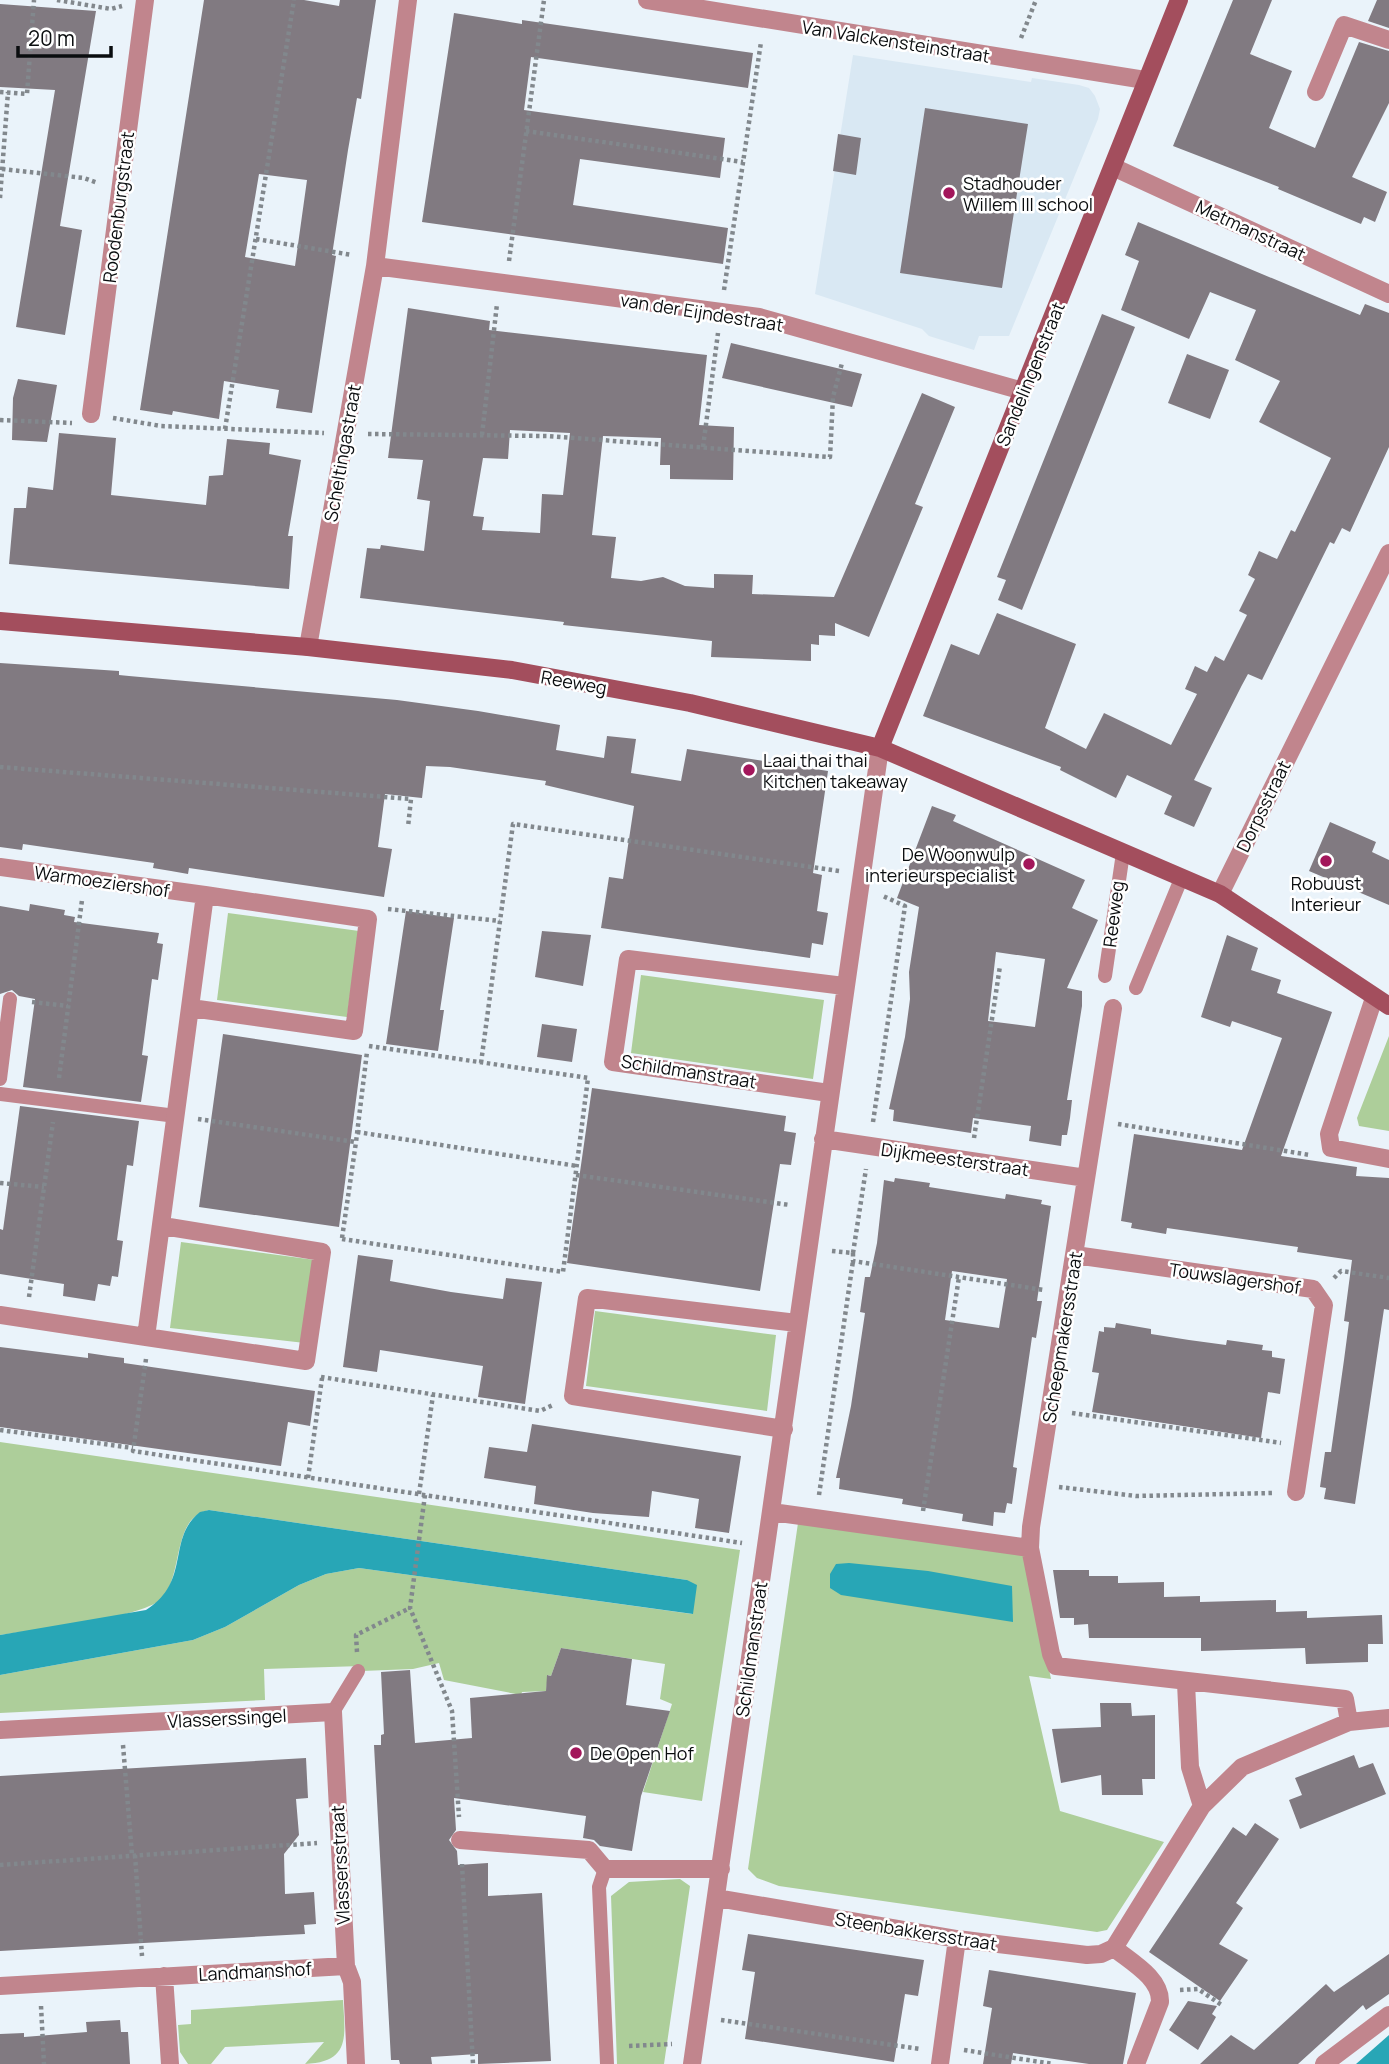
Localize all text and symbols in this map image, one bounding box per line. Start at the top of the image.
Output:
scale bar [18,14,110,58]
street label: Van Valckensteinstraat [800,14,992,68]
text: 20 m [28,24,75,52]
street label: Roodenburgstraat [97,130,139,284]
place label: Stadhouder Willem III school [963,171,1093,216]
marker: Stadhouder Willem III school [941,185,957,201]
street label: Metmanstraat [1192,194,1310,266]
street label: van der Eijndestraat [619,287,785,337]
street label: Sandelingenstraat [990,298,1070,450]
street label: Scheltingastraat [318,382,366,524]
street label: Reeweg [539,664,609,700]
place label: Laai thai thai Kitchen takeaway [763,748,909,793]
street label: Dorpsstraat [1230,756,1296,856]
marker: Laai thai thai Kitchen takeaway [741,762,757,778]
place label: De Woonwulp interieurspecialist [865,842,1015,887]
marker: Robuust Interieur [1318,853,1334,869]
marker: De Woonwulp interieurspecialist [1021,856,1037,872]
street label: Warmoeziershof [33,860,172,902]
place label: Robuust Interieur [1291,871,1362,916]
street label: Reeweg [1097,879,1129,949]
street label: Schildmanstraat [620,1048,758,1094]
street label: Dijkmeesterstraat [880,1137,1030,1181]
street label: Scheepmakersstraat [1037,1250,1087,1424]
street label: Touwslagershof [1168,1257,1303,1299]
street label: Schildmanstraat [730,1580,772,1718]
street label: Vlasserssingel [167,1703,287,1733]
place label: De Open Hof [590,1741,694,1765]
marker: De Open Hof [568,1745,584,1761]
street label: Vlassersstraat [325,1805,355,1925]
street label: Steenbakkersstraat [833,1906,999,1956]
street label: Landmanshof [198,1956,313,1986]

